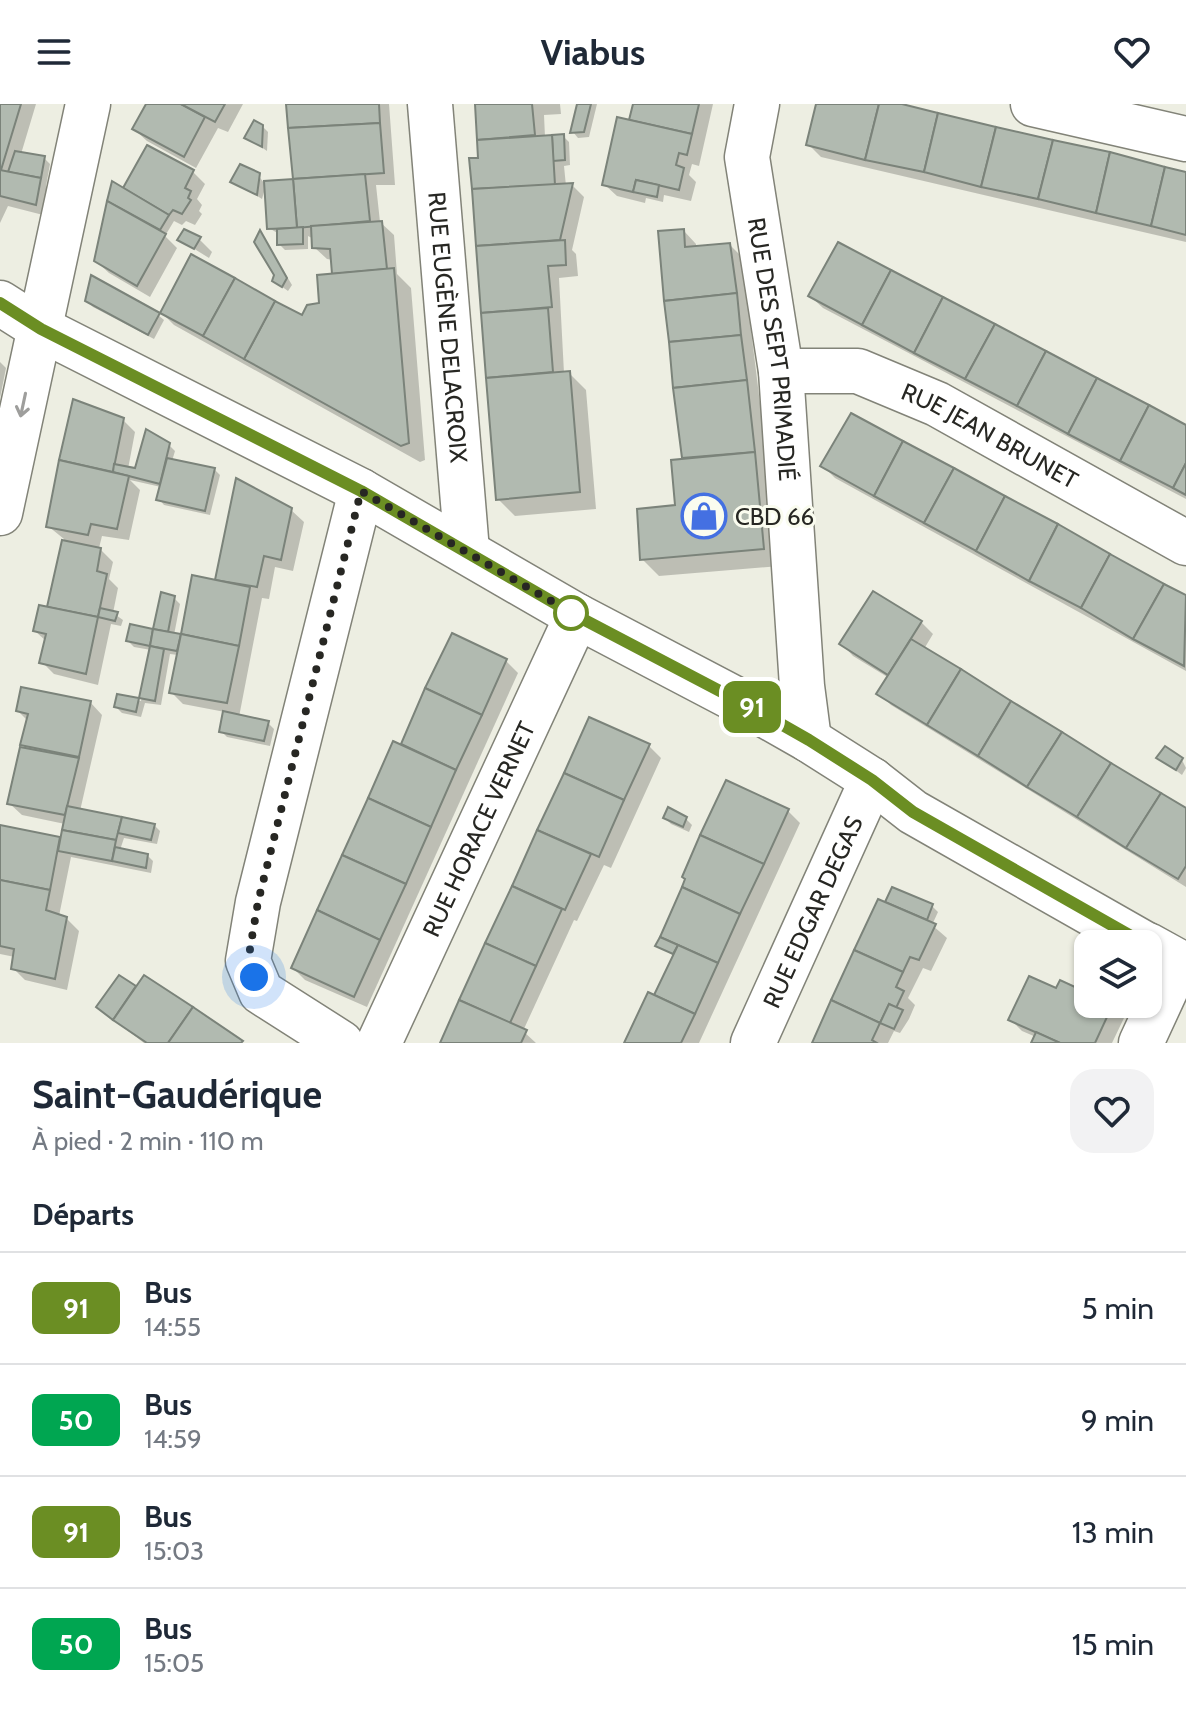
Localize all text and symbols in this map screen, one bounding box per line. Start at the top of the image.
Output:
icon: menu [32,30,76,74]
text: Viabus [541,30,645,74]
icon: heart [1110,30,1154,74]
street label: RUE EUGÈNE DELACROIX [423,191,474,465]
street label: RUE DES SEPT PRIMADIÉ [742,215,803,482]
street label: RUE JEAN BRUNET [897,376,1084,495]
one-way arrow [15,392,30,417]
shop icon: CBD 66 [680,492,728,540]
place label: CBD 66 [735,502,814,531]
unlabelled marker [554,596,588,630]
line badge: 91 [716,681,788,733]
text: 91 [739,690,765,724]
street label: RUE HORACE VERNET [416,716,541,941]
street label: RUE EDGAR DEGAS [756,811,868,1012]
map controls [1074,930,1162,1018]
button: layers [1074,930,1162,1018]
your location [234,957,274,997]
button: heart [1070,1069,1154,1153]
text: Saint-Gaudérique [32,1071,322,1118]
text: À pied · 2 min · 110 m [32,1125,263,1157]
text: Départs [32,1196,134,1233]
text: Bus [144,1274,192,1311]
text: 5 min [1082,1290,1154,1327]
text: 91 [63,1291,89,1325]
text: 14:55 [144,1311,201,1343]
text: Bus [144,1386,192,1423]
text: 9 min [1081,1402,1154,1439]
text: 50 [59,1403,93,1437]
text: 14:59 [144,1423,202,1455]
text: Bus [144,1498,192,1535]
text: 13 min [1072,1514,1154,1551]
text: 91 [63,1515,89,1549]
text: 15:03 [144,1535,204,1567]
text: Bus [144,1610,192,1647]
text: 15 min [1072,1626,1154,1663]
text: 50 [59,1627,93,1661]
text: 15:05 [144,1647,204,1679]

